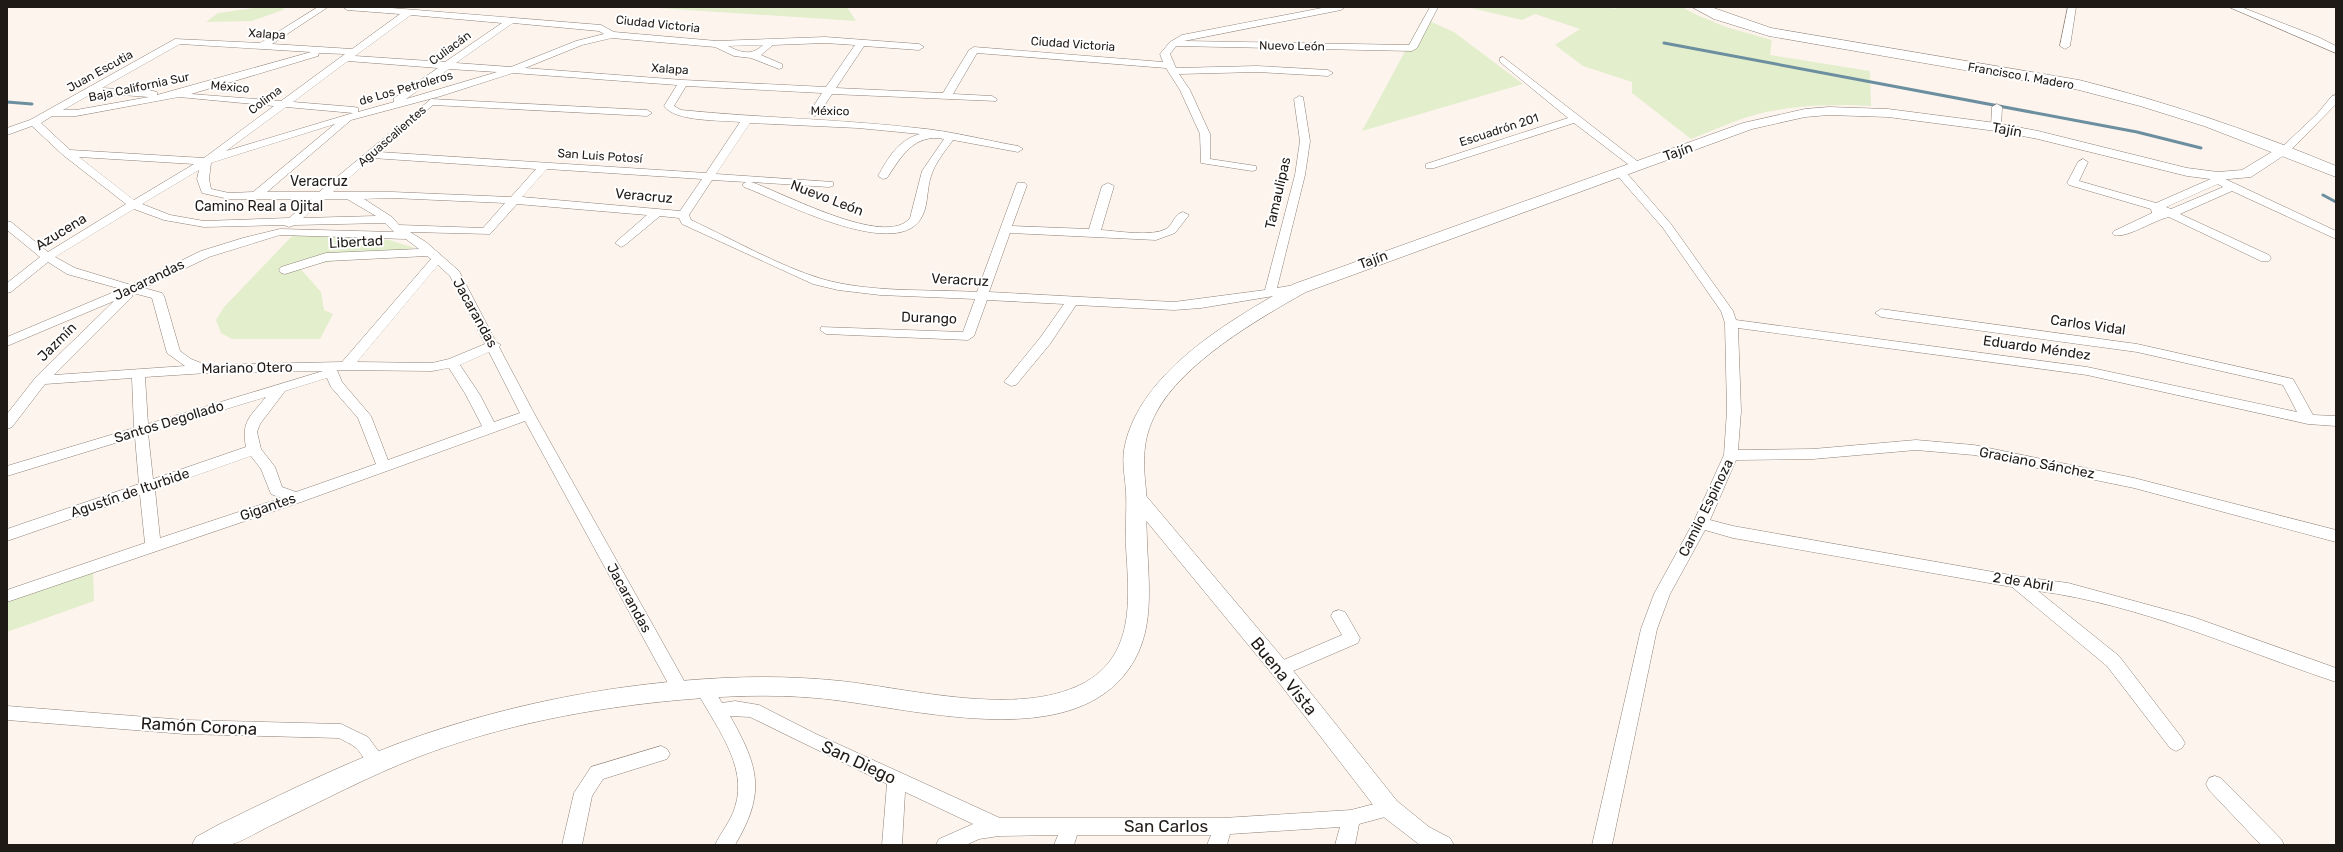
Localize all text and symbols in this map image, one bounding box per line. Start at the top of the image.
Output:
street label: Ciudad Victoria [615,13,701,35]
street label: Xalapa [248,26,286,42]
street label: Culiacán [426,28,474,68]
street label: Ciudad Victoria [1030,34,1116,54]
street label: Nuevo León [1259,38,1325,54]
street label: Juan Escutia [65,47,135,95]
street label: Francisco I. Madero [1967,60,2075,92]
street label: Xalapa [651,61,689,77]
street label: de Los Petroleros [358,68,454,108]
street label: Baja California Sur [87,69,191,105]
street label: México [210,78,250,96]
street label: Colima [246,83,284,117]
street label: Aguascalientes [355,103,429,169]
street label: México [810,104,850,118]
street label: Escuadrón 201 [1458,111,1540,149]
street label: Tajín [1991,119,2023,141]
street label: Tajín [1661,139,1695,165]
street label: San Luis Potosí [557,146,644,166]
street label: Tamaulipas [1261,155,1295,231]
street label: Veracruz [290,173,348,190]
street label: Nuevo León [788,176,866,220]
street label: Veracruz [614,185,674,207]
street label: Camino Real a Ojital [195,198,323,215]
street label: Azucena [32,210,90,254]
street label: Libertad [328,232,384,252]
street label: Tajín [1356,247,1390,273]
street label: Jacarandas [111,256,187,304]
street label: Veracruz [931,270,989,290]
street label: Jacarandas [449,275,501,351]
street label: Durango [901,309,957,327]
street label: Carlos Vidal [2049,311,2127,339]
street label: Jazmín [34,319,80,365]
street label: Eduardo Méndez [1982,332,2092,364]
street label: Mariano Otero [201,359,293,377]
street label: Santos Degollado [112,397,226,447]
street label: Graciano Sánchez [1978,443,2096,483]
street label: Camilo Espinoza [1675,456,1737,560]
street label: Agustín de Iturbide [68,465,192,521]
street label: Gigantes [238,490,298,524]
street label: Jacarandas [603,560,655,636]
street label: 2 de Abril [1992,569,2054,595]
street label: Buena Vista [1247,633,1321,719]
street label: Ramón Corona [140,713,258,739]
street label: San Diego [819,736,899,788]
street label: San Carlos [1124,816,1208,836]

